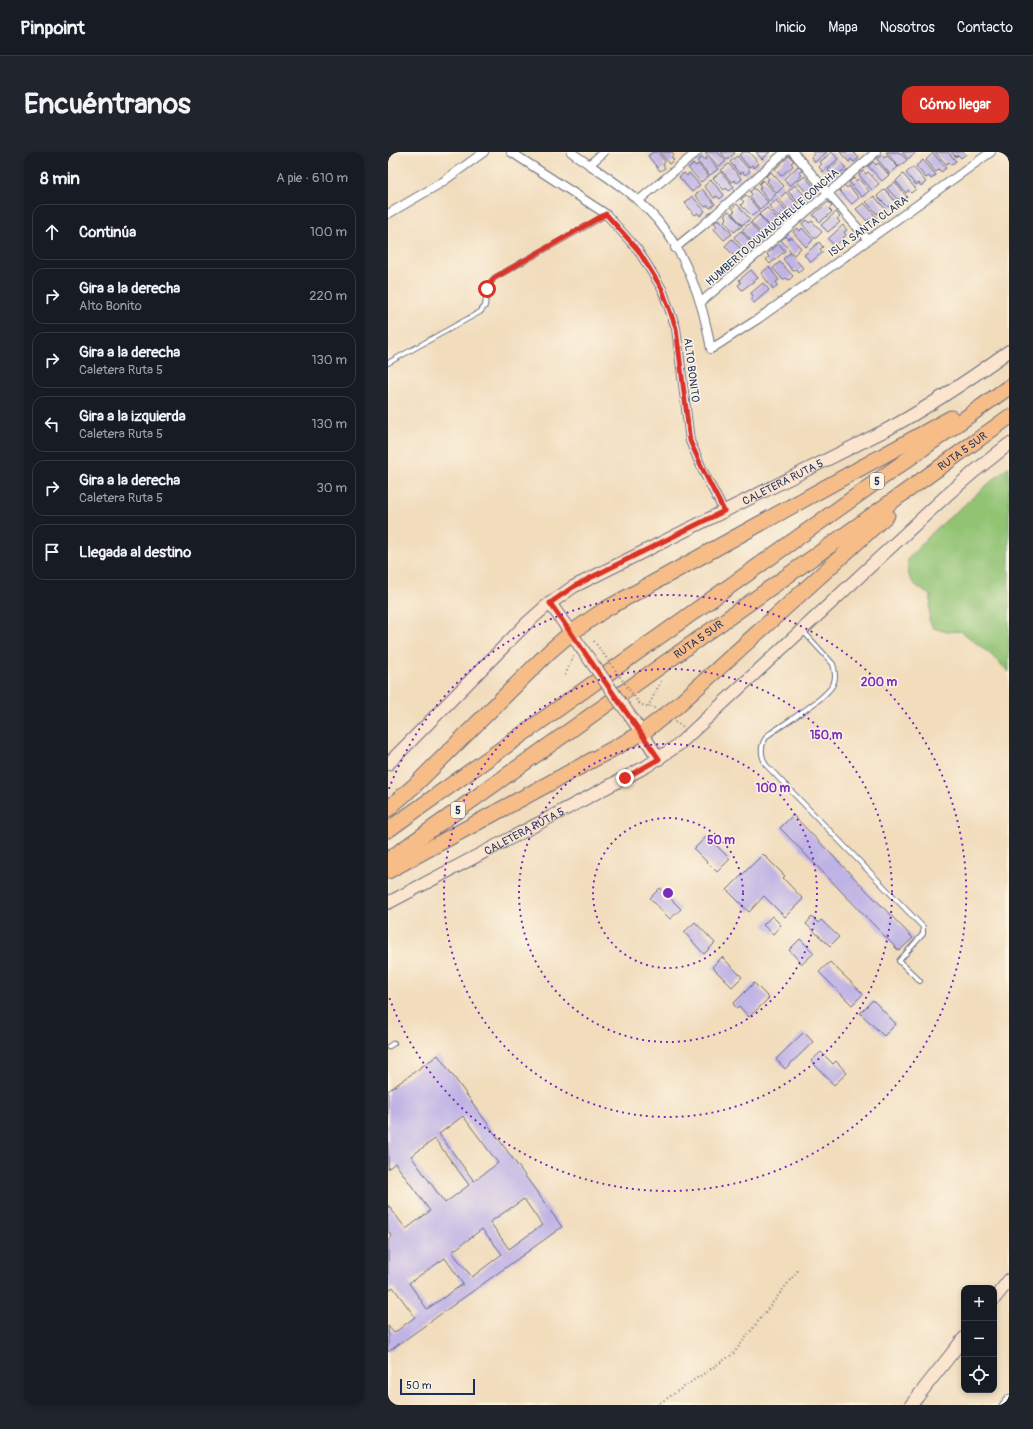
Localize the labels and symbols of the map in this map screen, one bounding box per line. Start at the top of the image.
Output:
street label: HUMBERTO DUVAUCHELLE CONCHA [703,166,841,289]
street label: ISLA SANTA CLARA [826,193,911,260]
route start [478,280,496,298]
street label: ALTO BONITO [681,337,702,403]
street label: RUTA 5 SUR [936,429,990,474]
street label: CALETERA RUTA 5 [740,457,825,508]
road number: 5 [870,473,884,489]
street label: RUTA 5 SUR [672,618,726,661]
text: 200 m [861,675,898,690]
text: 150 m [810,728,843,743]
route end [616,769,634,787]
text: 100 m [756,781,791,796]
road number: 5 [451,802,465,818]
street label: CALETERA RUTA 5 [482,805,567,858]
text: 50 m [707,833,735,848]
centre of rings [661,886,675,900]
scale bar [400,1377,475,1396]

